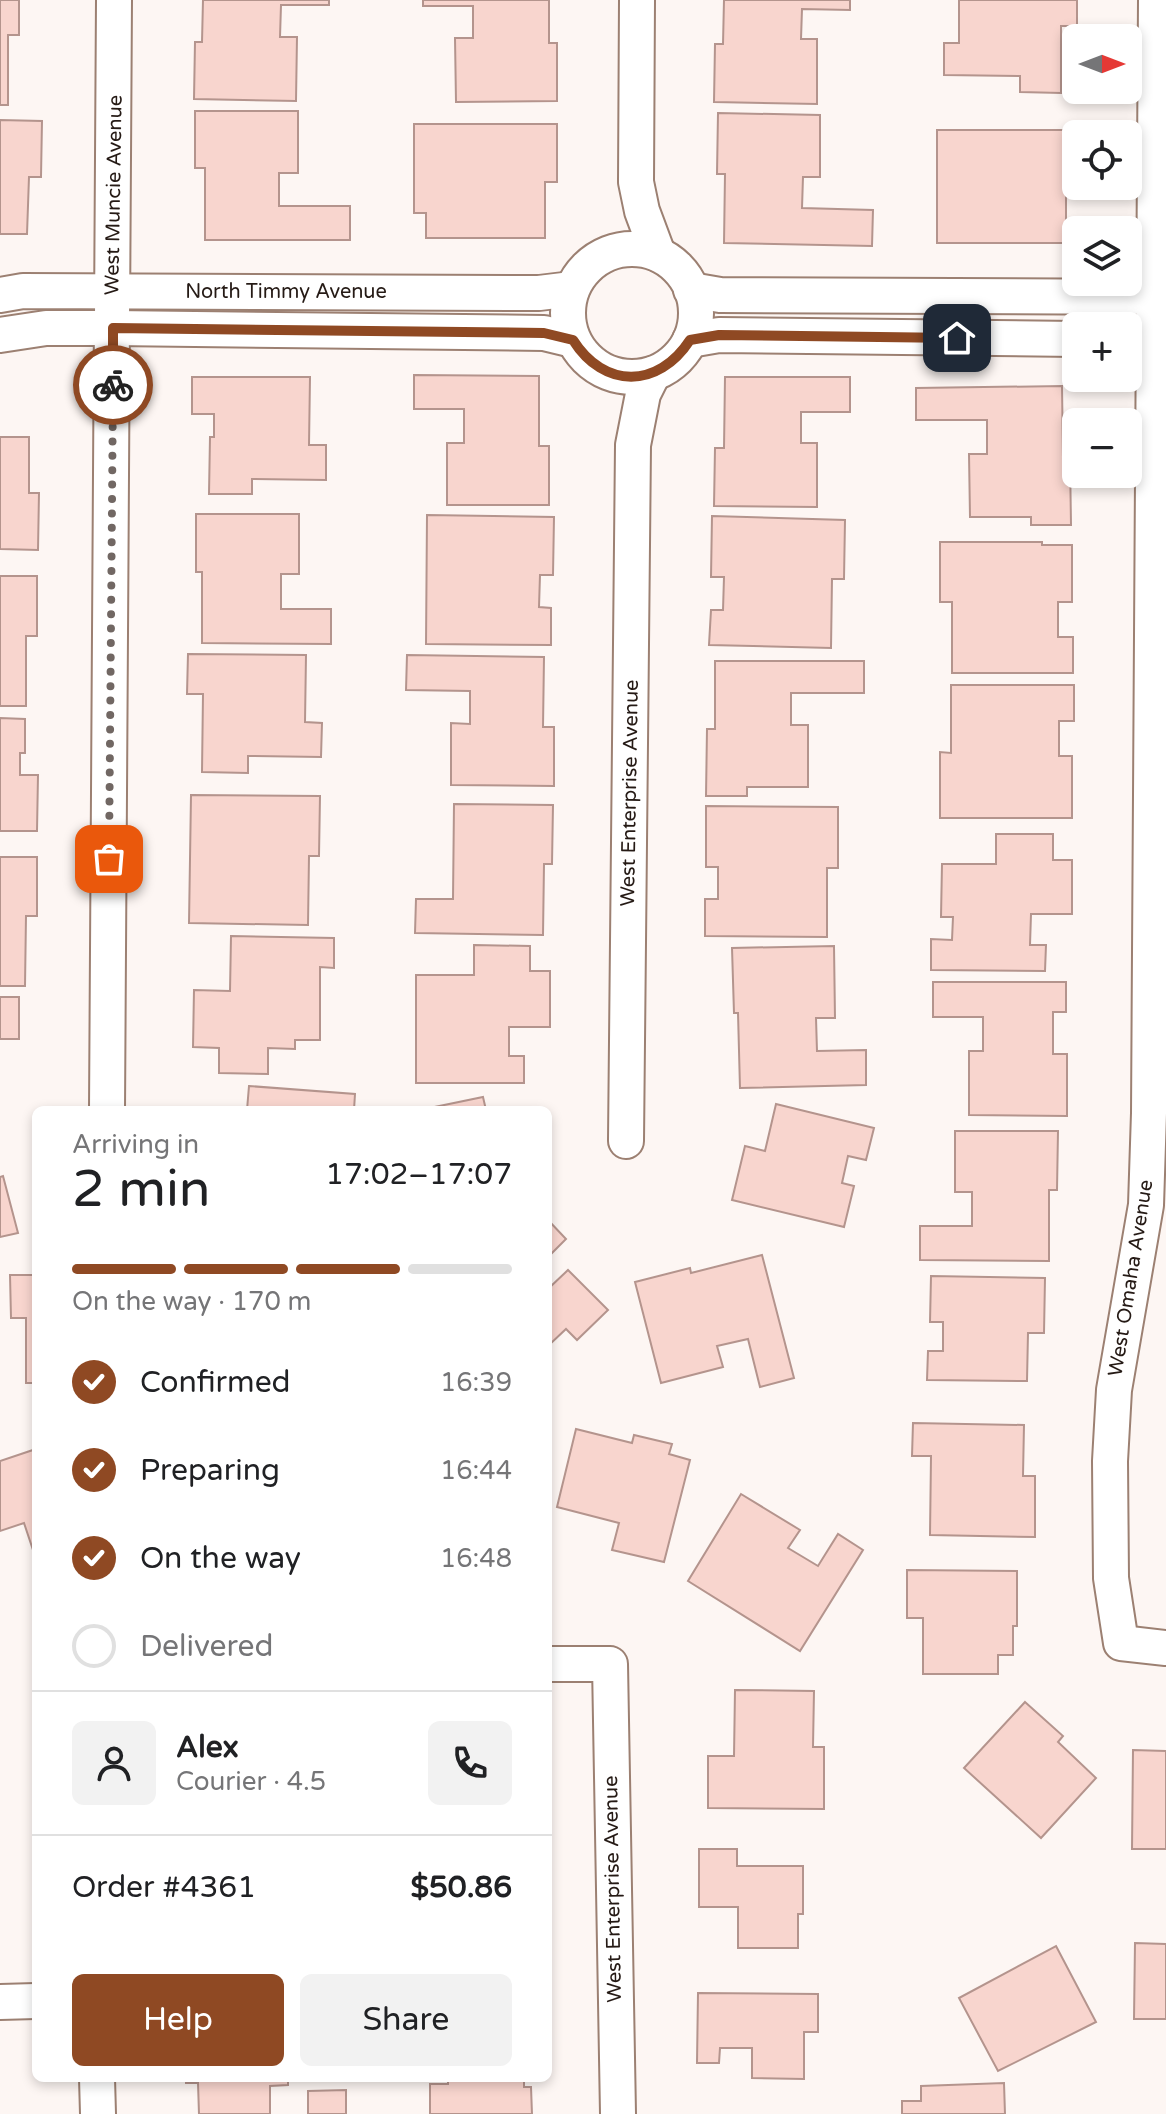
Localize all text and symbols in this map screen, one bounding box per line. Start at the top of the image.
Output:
north arrow [1062,24,1142,104]
map controls [1062,24,1142,488]
street label: West Muncie Avenue [100,95,128,295]
button: locate [1062,120,1142,200]
button: layers [1062,216,1142,296]
street label: North Timmy Avenue [185,280,387,304]
pin [923,304,991,372]
button: + [1062,312,1142,392]
icon: home [935,316,979,360]
courier [73,345,153,425]
icon: bike [91,363,135,407]
button: − [1062,408,1142,488]
street label: West Enterprise Avenue [616,679,644,907]
pin [75,825,143,893]
icon: bag [87,837,131,881]
text: Arriving in [72,1129,199,1160]
text: 17:02–17:07 [325,1156,512,1193]
text: 2 min [72,1158,211,1221]
street label: West Omaha Avenue [1104,1178,1158,1378]
text: On the way · 170 m [72,1286,311,1317]
icon: check [72,1360,116,1404]
text: Confirmed [140,1364,291,1401]
text: 16:39 [440,1367,512,1398]
icon: check [72,1448,116,1492]
text: Preparing [140,1452,280,1489]
text: 16:44 [440,1455,512,1486]
icon: check [72,1536,116,1580]
text: On the way [140,1540,301,1577]
text: 16:48 [440,1543,512,1574]
text: Delivered [140,1628,274,1665]
button: person [72,1721,156,1805]
button: phone [428,1721,512,1805]
text: Alex [176,1729,239,1766]
text: Courier · 4.5 [176,1766,326,1797]
street label: West Enterprise Avenue [599,1775,627,2003]
text: Order #4361 [72,1869,256,1906]
text: $50.86 [411,1869,512,1906]
button: Help [72,1974,284,2066]
button: Share [300,1974,512,2066]

